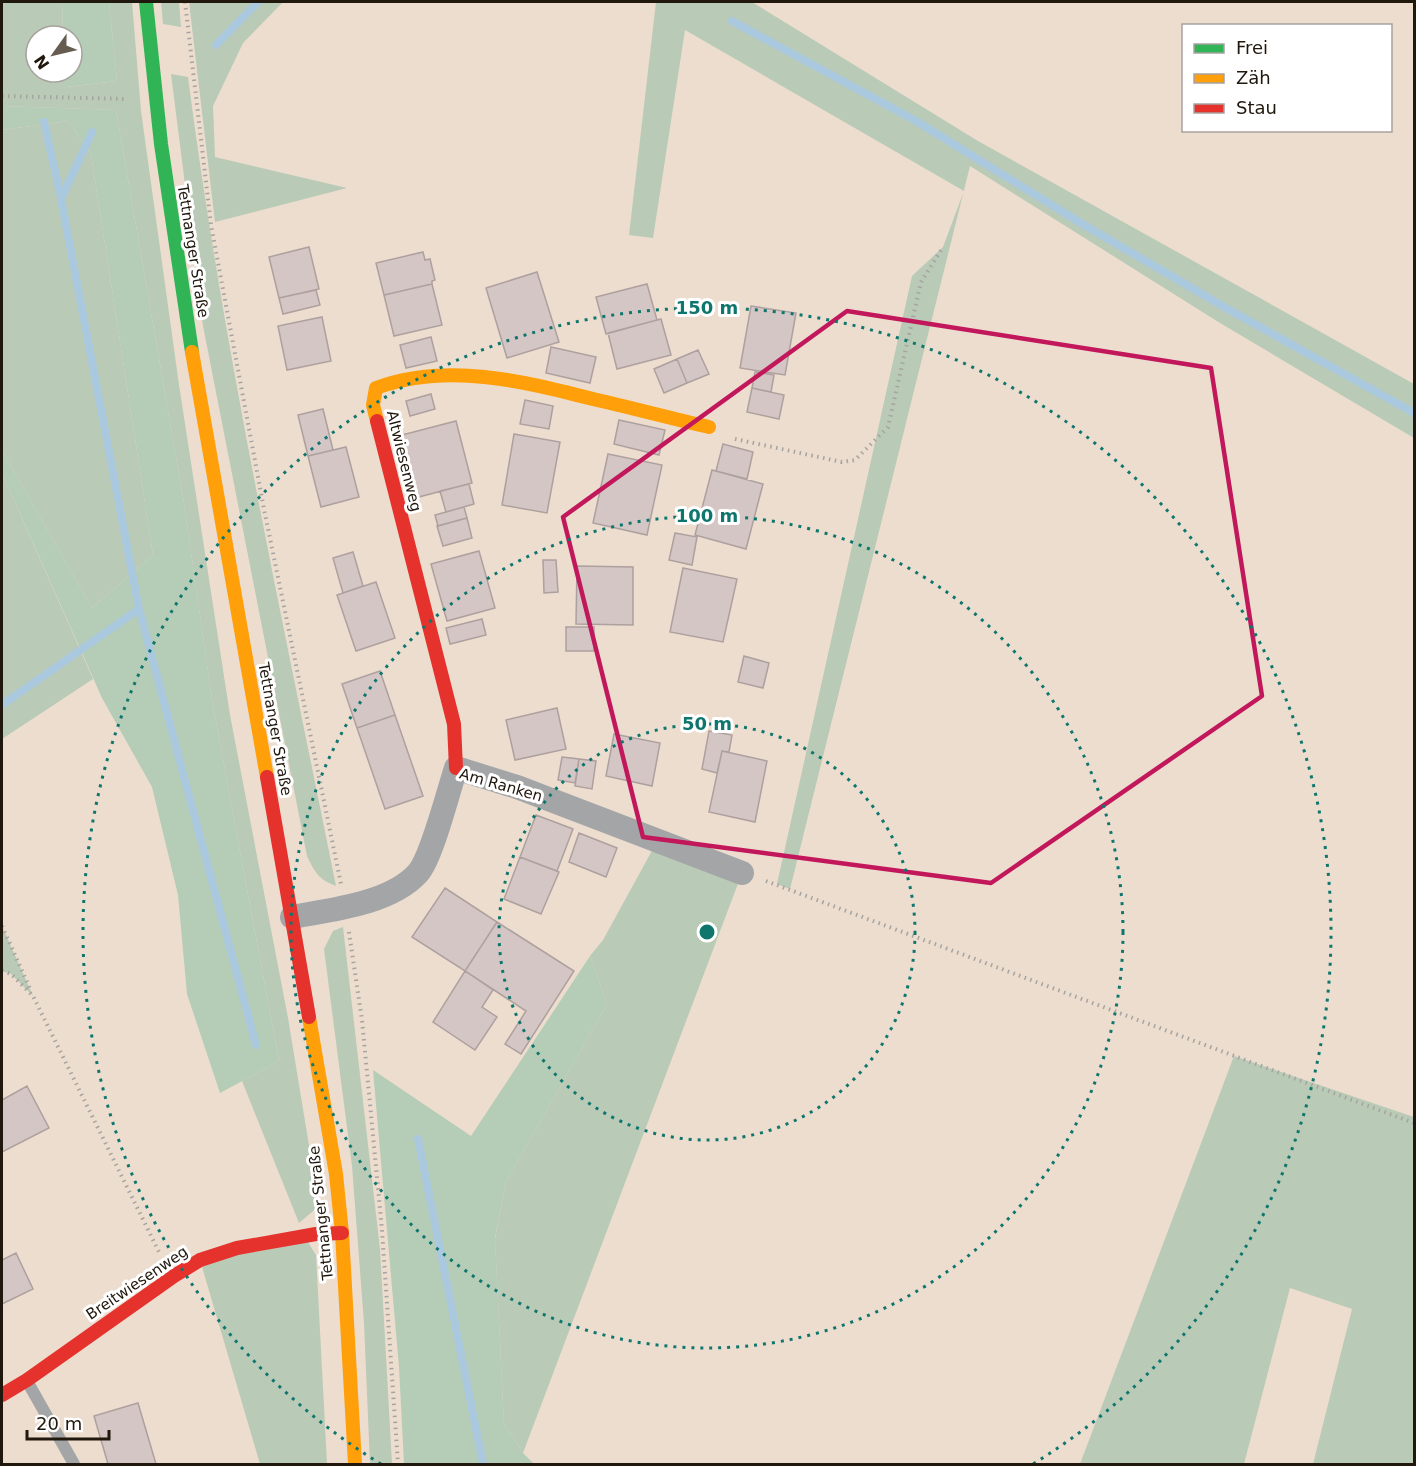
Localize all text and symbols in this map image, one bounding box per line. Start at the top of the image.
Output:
north arrow [24,24,84,84]
legend [1182,24,1392,132]
text: Frei [1236,37,1268,58]
text: N [30,51,54,73]
text: Zäh [1236,67,1271,88]
text: Stau [1236,97,1277,118]
street label: Tettnanger Straße [173,182,212,319]
text: 150 m [676,297,738,318]
street label: Altwiesenweg [383,409,425,513]
text: 100 m [676,505,738,526]
street label: Tettnanger Straße [254,660,296,797]
text: 50 m [682,713,732,734]
street label: Am Ranken [458,765,544,805]
centre of rings [697,922,717,942]
street label: Tettnanger Straße [305,1145,337,1282]
street label: Breitwiesenweg [83,1242,191,1324]
scale bar [27,1403,110,1441]
text: 20 m [36,1413,82,1434]

